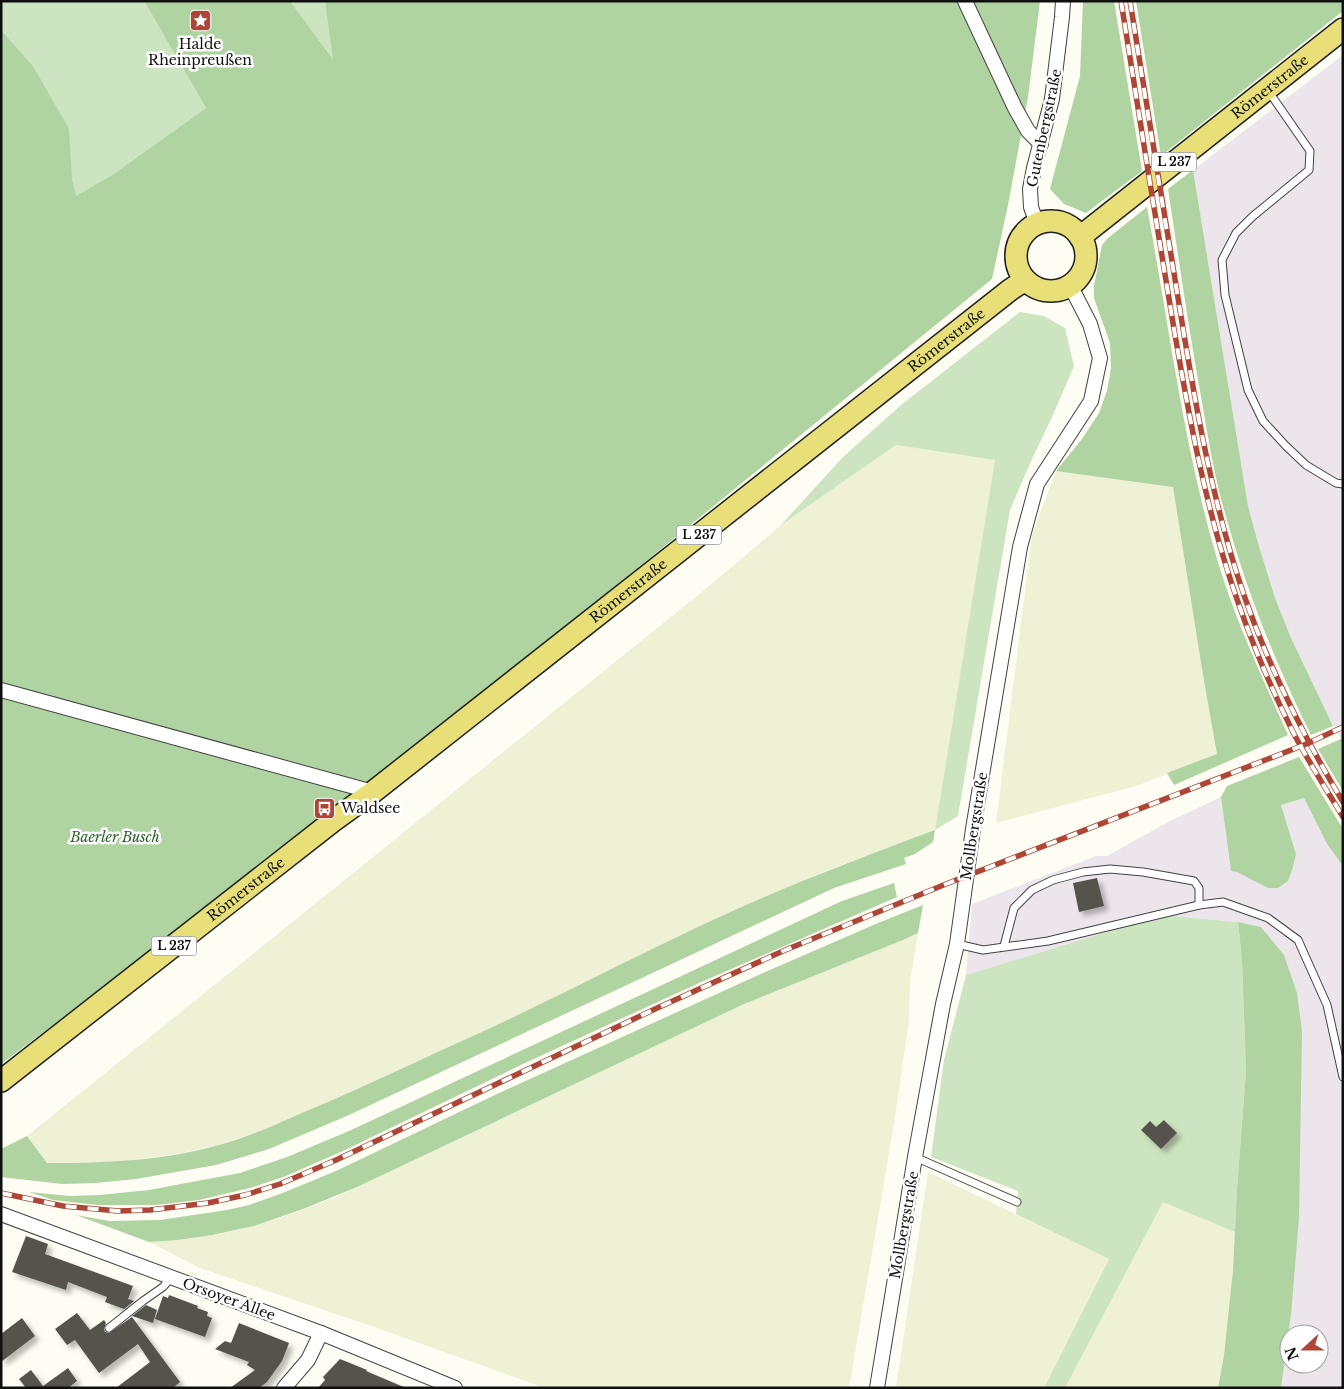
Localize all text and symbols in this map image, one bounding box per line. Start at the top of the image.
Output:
place icon: Halde Rheinpreußen [188,9,212,33]
place label: Halde Rheinpreußen [148,35,252,69]
street label: Römerstraße [1228,51,1312,123]
street label: Gutenbergstraße [1023,67,1065,189]
road number: L 237 [1152,152,1196,172]
street label: Römerstraße [904,304,989,376]
road number: L 237 [676,526,722,544]
street label: Römerstraße [586,555,670,627]
street label: Mollbergstraße [957,771,991,881]
bus stop icon: Waldsee [313,796,337,820]
place label: Waldsee [340,799,400,817]
park label: Baerler Busch [69,828,160,846]
street label: Römerstraße [203,853,288,925]
road number: L 237 [152,936,196,956]
street label: Mollbergstraße [886,1170,922,1280]
street label: Orsoyer Allee [180,1274,278,1324]
north arrow [1279,1324,1329,1374]
text: N [1281,1344,1303,1363]

